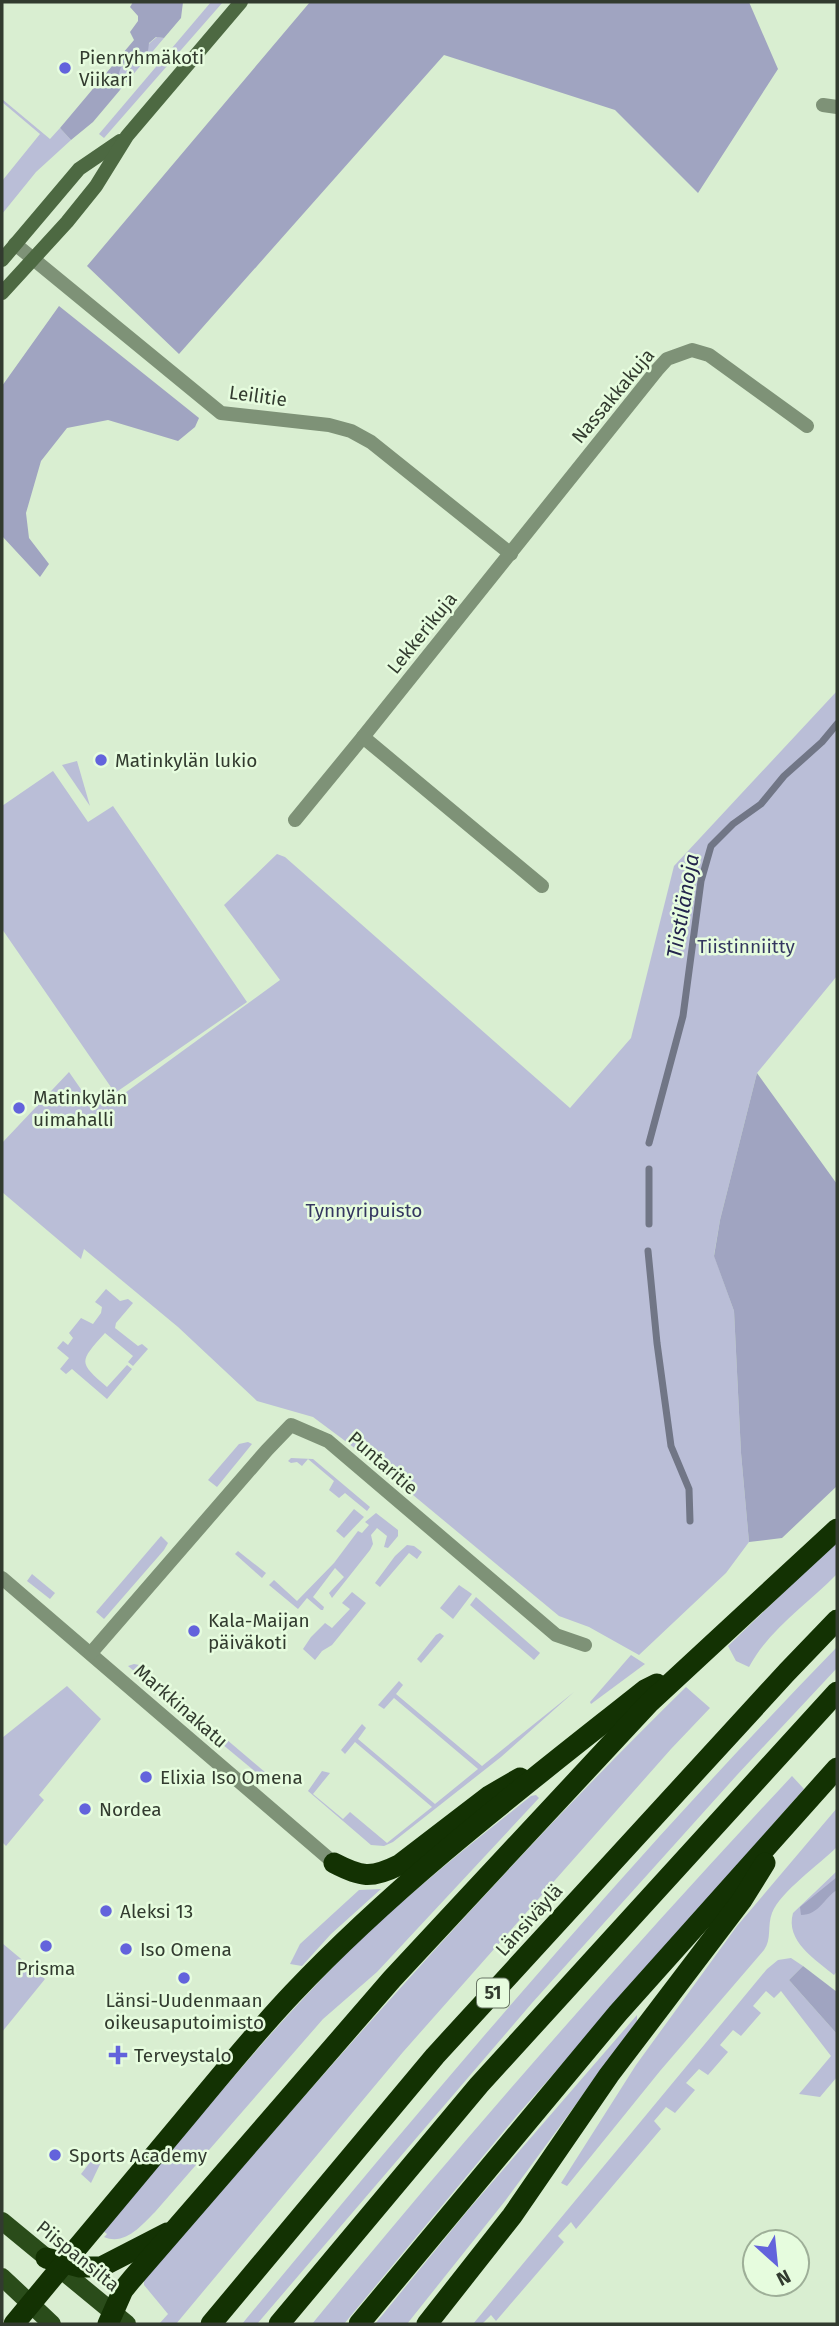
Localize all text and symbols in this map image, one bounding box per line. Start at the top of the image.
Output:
place label: Pienryhmäkoti Viikari [79,46,204,91]
marker: Pienryhmäkoti Viikari [57,60,73,76]
street label: Nassakkakuja [567,344,659,448]
street label: Leilitie [228,381,288,411]
street label: Lekkerikuja [382,588,462,678]
place label: Matinkylän lukio [115,749,257,772]
marker: Matinkylän lukio [93,752,109,768]
water label: Tiistilänoja [661,852,705,960]
park label: Tiistinniitty [697,935,795,958]
place label: Matinkylän uimahalli [33,1086,128,1131]
marker: Matinkylän uimahalli [11,1100,27,1116]
park label: Tynnyripuisto [306,1199,422,1222]
street label: Puntaritie [343,1426,423,1500]
place label: Kala-Maijan päiväkoti [208,1609,310,1654]
marker: Kala-Maijan päiväkoti [186,1623,202,1639]
street label: Markkinakatu [130,1659,232,1753]
place label: Elixia Iso Omena [160,1766,303,1789]
marker: Elixia Iso Omena [138,1769,154,1785]
place label: Nordea [99,1798,162,1821]
marker: Nordea [77,1801,93,1817]
street label: Länsiväylä [491,1879,567,1961]
place label: Aleksi 13 [120,1900,193,1923]
marker: Aleksi 13 [98,1903,114,1919]
marker: Prisma [38,1938,54,1954]
place label: Iso Omena [140,1938,232,1961]
marker: Iso Omena [118,1941,134,1957]
place label: Prisma [17,1957,75,1980]
marker: Länsi-Uudenmaan oikeusaputoimisto [176,1970,192,1986]
road number: 51 [477,1979,509,2008]
place label: Länsi-Uudenmaan oikeusaputoimisto [104,1989,264,2034]
place label: Terveystalo [134,2044,232,2067]
marker: Terveystalo [108,2045,128,2065]
place label: Sports Academy [69,2144,208,2167]
marker: Sports Academy [47,2147,63,2163]
street label: Piispansilta [32,2216,124,2296]
north arrow [741,2228,811,2298]
text: N [773,2265,794,2291]

